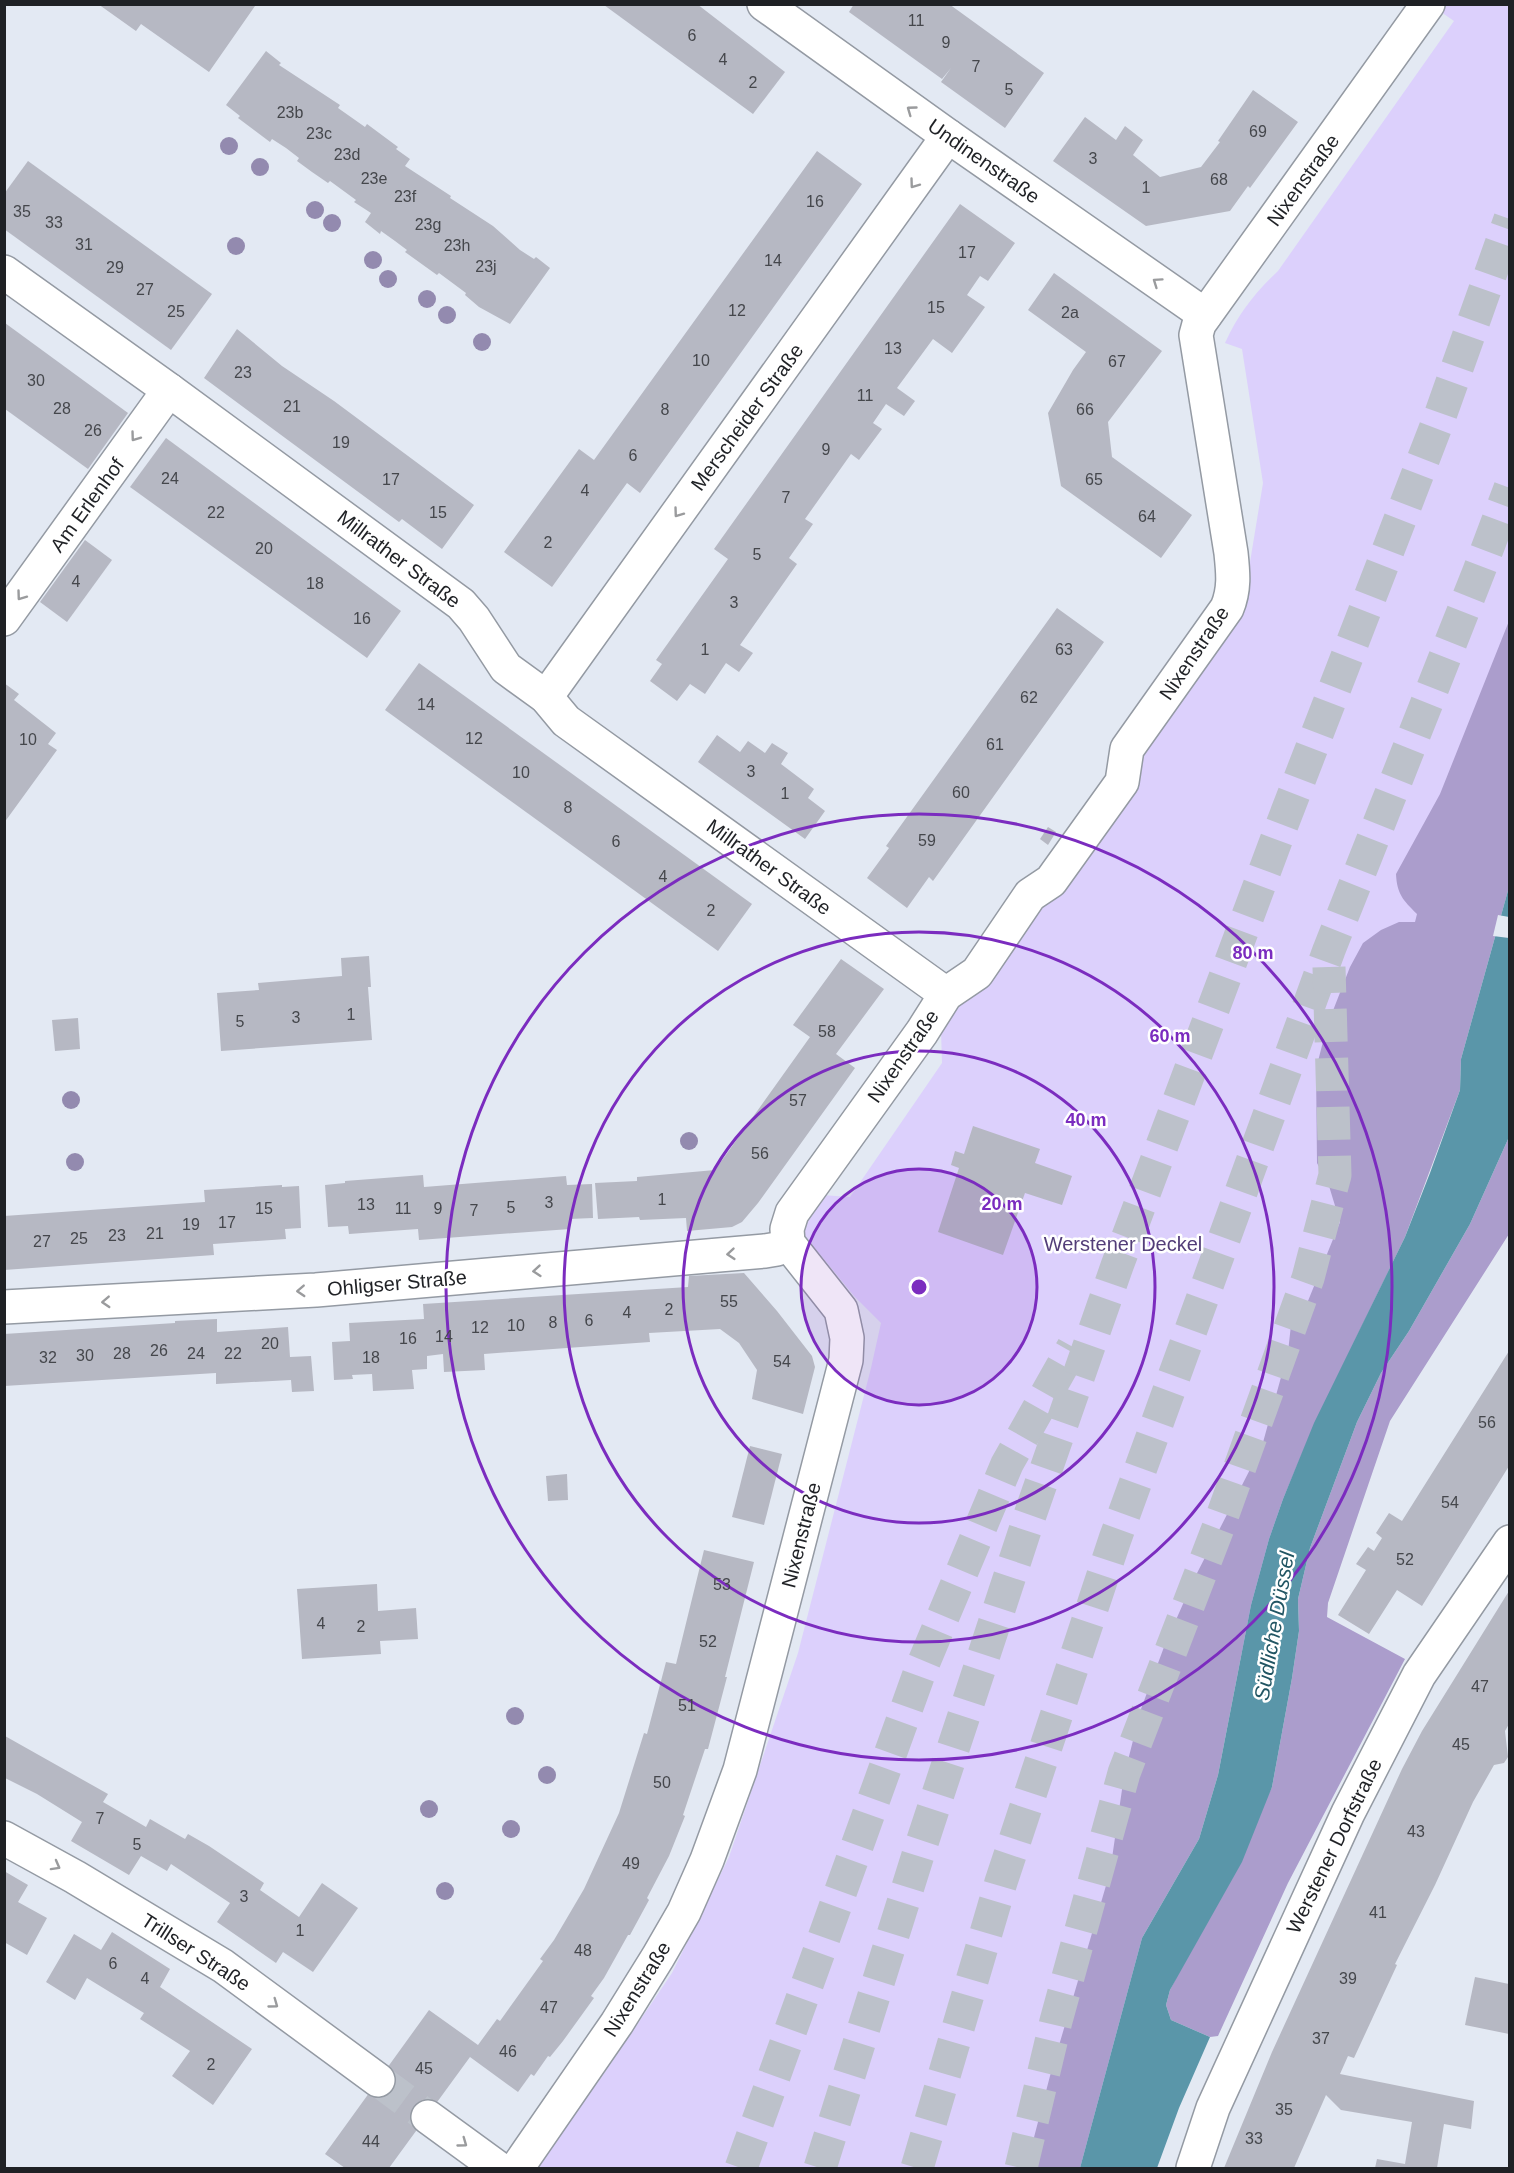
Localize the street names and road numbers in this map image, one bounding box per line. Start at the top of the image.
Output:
street label: Undinenstraße [924,114,1044,208]
street label: Nixenstraße [1262,130,1344,230]
street label: Merscheider Straße [686,339,808,495]
street label: Am Erlenhof [46,454,128,556]
street label: Millrather Straße [333,506,465,612]
street label: Nixenstraße [1155,602,1233,704]
street label: Millrather Straße [703,815,835,919]
street label: Nixenstraße [863,1006,943,1106]
street label: Ohligser Straße [326,1266,468,1300]
street label: Nixenstraße [777,1480,825,1590]
street label: Werstener Dorfstraße [1282,1755,1386,1937]
street label: Trillser Straße [138,1909,254,1995]
street label: Nixenstraße [599,1937,675,2041]

